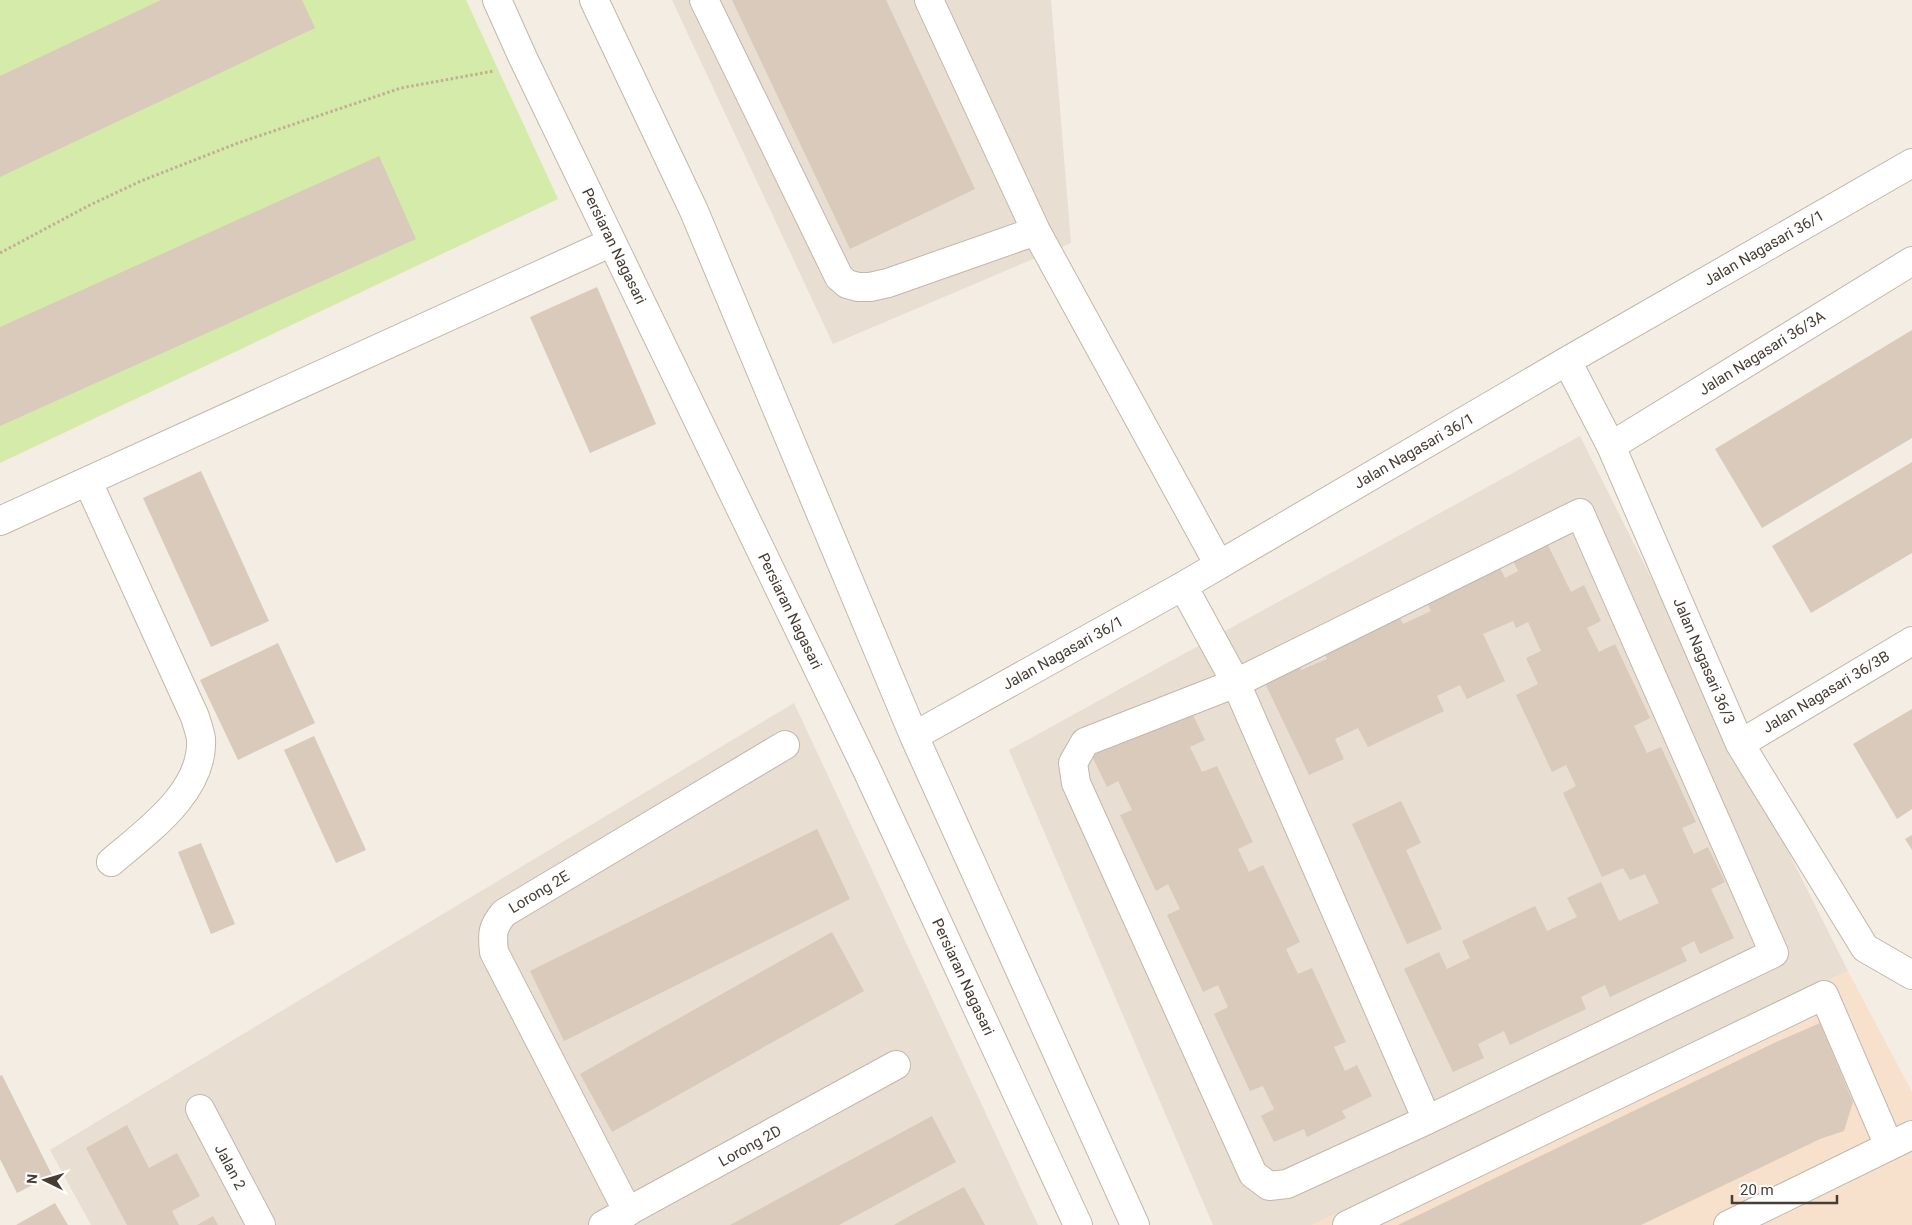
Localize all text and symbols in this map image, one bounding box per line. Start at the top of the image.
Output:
street label: Persiaran Nagasari [578,185,650,307]
street label: Jalan Nagasari 36/1 [1701,206,1827,290]
street label: Jalan Nagasari 36/3A [1696,307,1829,399]
street label: Jalan Nagasari 36/1 [1351,409,1477,493]
street label: Persiaran Nagasari [754,550,826,672]
street label: Jalan Nagasari 36/3 [1669,595,1739,727]
street label: Jalan Nagasari 36/1 [999,612,1127,694]
street label: Jalan Nagasari 36/3B [1759,647,1893,737]
street label: Lorong 2E [505,867,573,917]
street label: Persiaran Nagasari [928,916,998,1038]
street label: Lorong 2D [716,1121,784,1171]
street label: Jalan 2 [211,1141,249,1193]
north arrow [20,1155,70,1205]
scale bar [1732,1172,1837,1204]
text: N [24,1173,40,1184]
text: 20 m [1740,1181,1774,1199]

